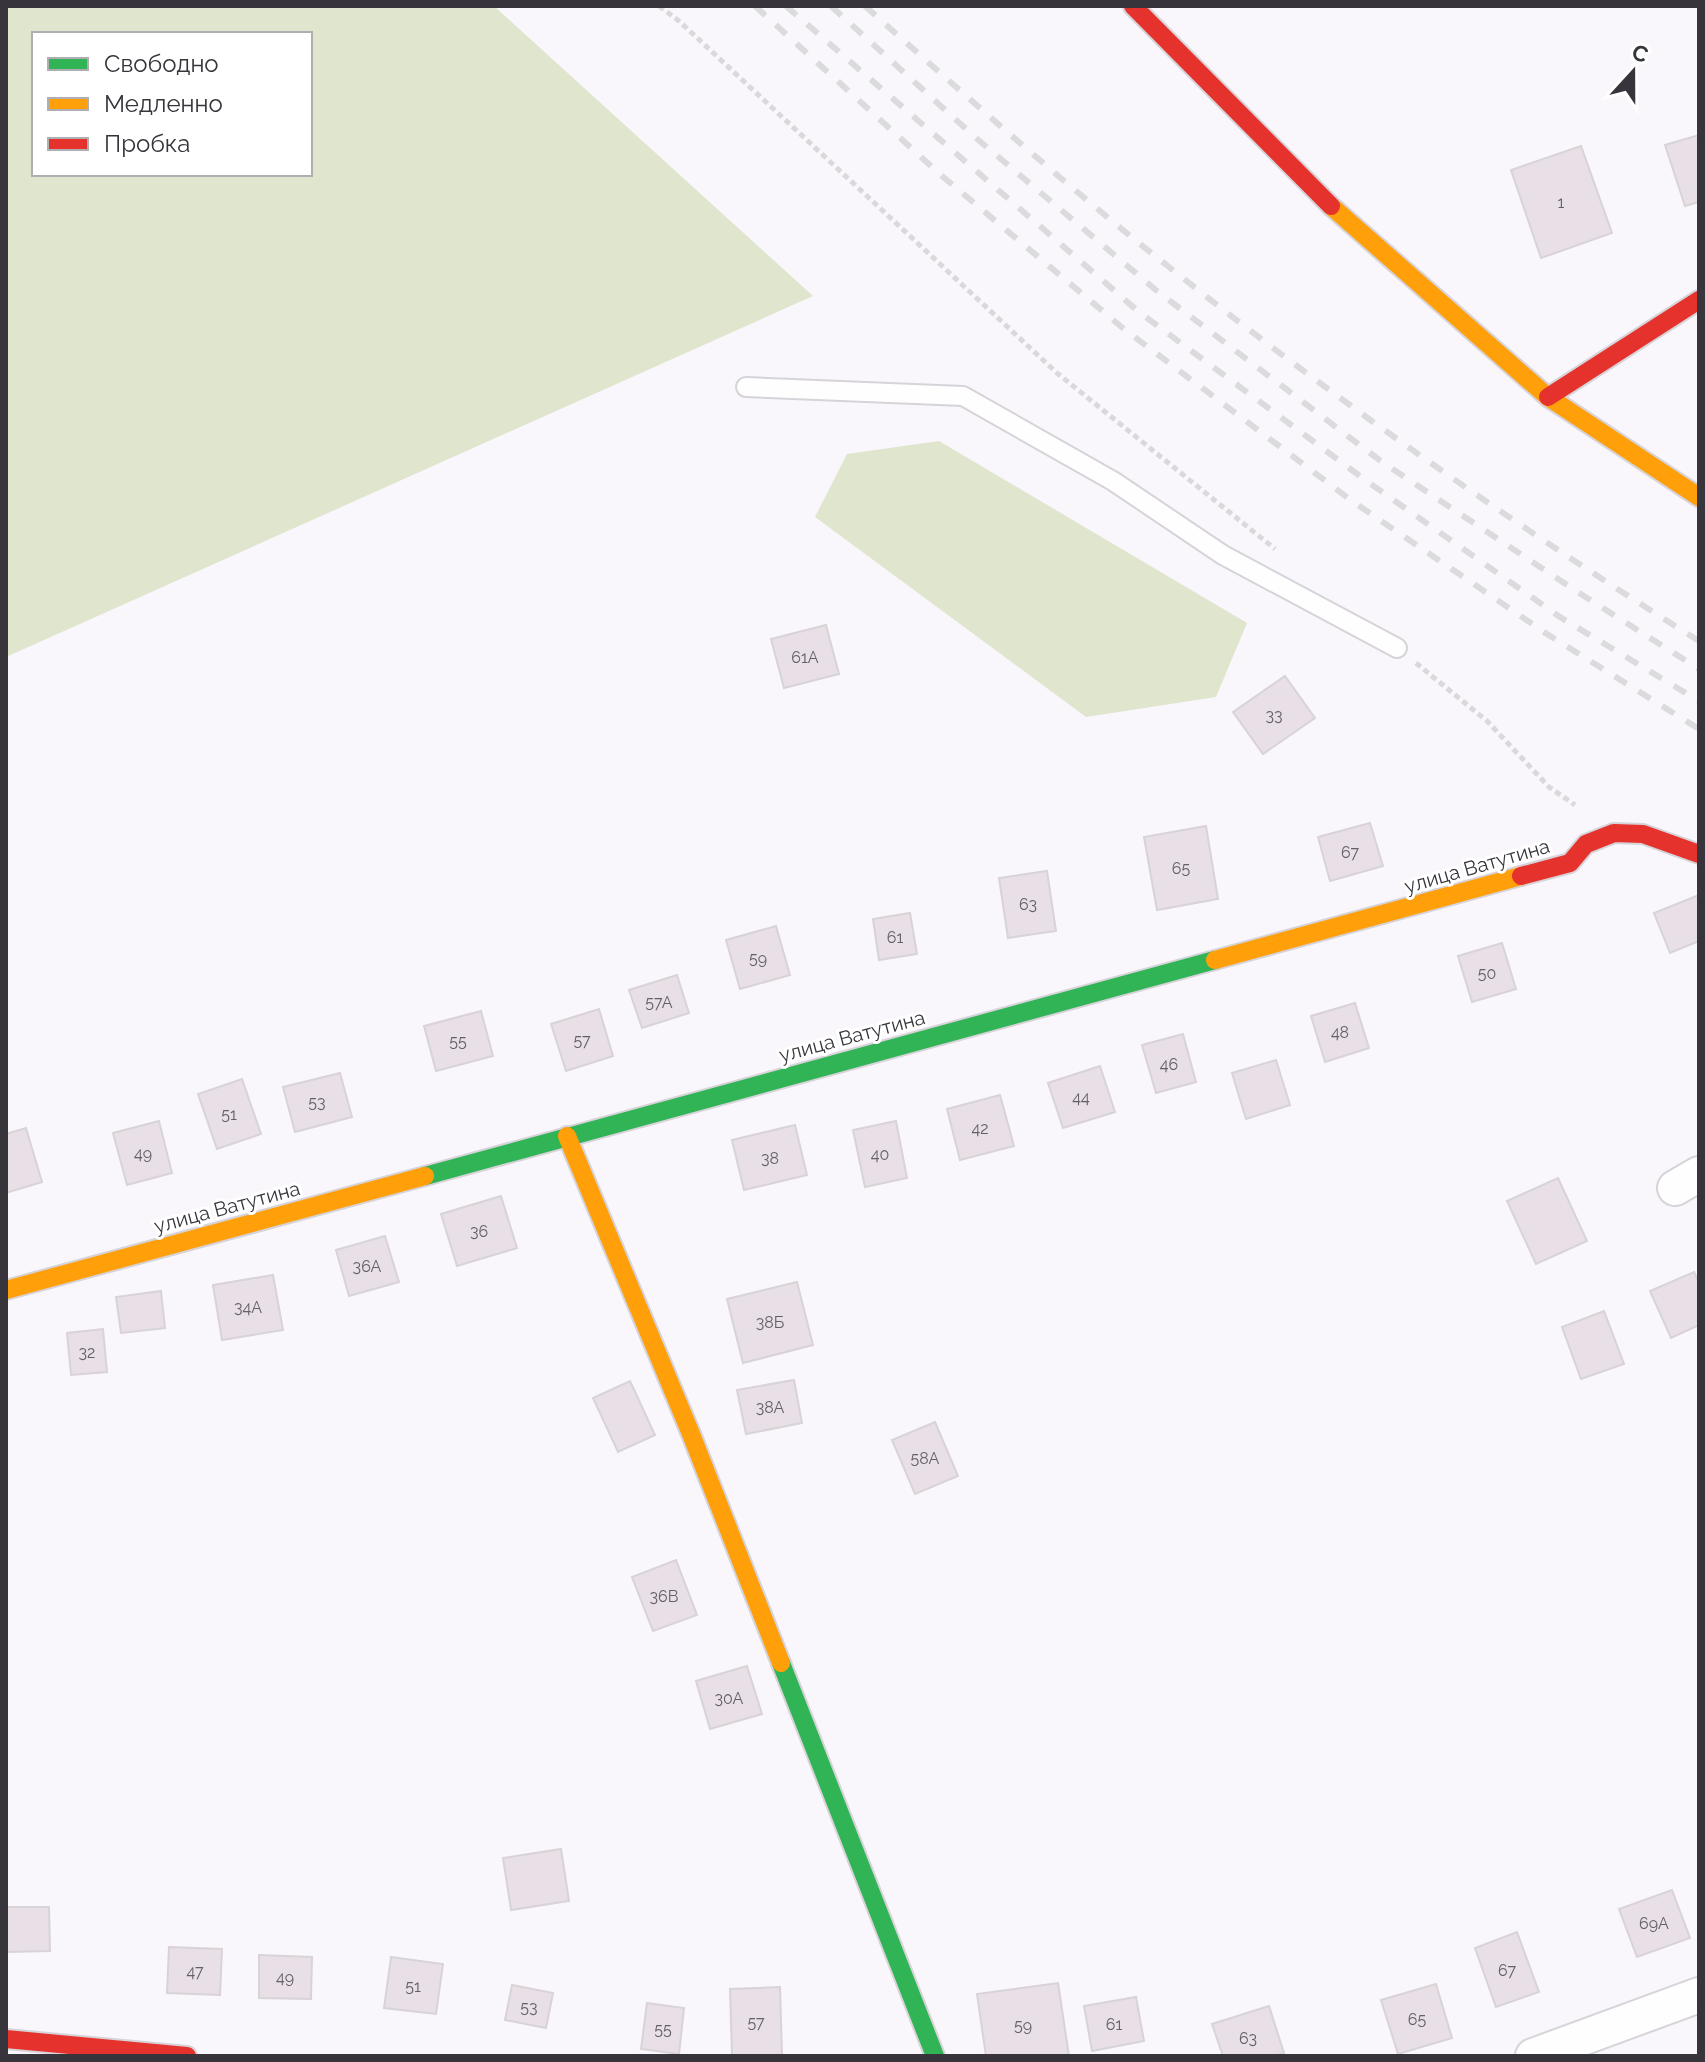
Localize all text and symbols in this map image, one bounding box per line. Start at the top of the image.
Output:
legend [32,32,312,176]
north arrow [1593,32,1673,112]
text: С [1628,38,1652,68]
text: Свободно [104,49,219,78]
text: Медленно [104,89,223,118]
text: Пробка [104,129,190,158]
house number: 1 [1558,193,1565,212]
house number: 61А [791,648,819,667]
house number: 33 [1265,706,1283,725]
street label: улица Ватутина [1402,834,1552,898]
house number: 67 [1341,843,1360,862]
house number: 65 [1172,859,1190,878]
house number: 63 [1019,895,1037,914]
house number: 61 [887,928,903,947]
house number: 59 [749,949,767,968]
house number: 50 [1478,964,1496,983]
house number: 57А [645,993,673,1012]
street label: улица Ватутина [776,1005,928,1067]
house number: 48 [1331,1023,1349,1042]
house number: 57 [573,1031,591,1050]
house number: 55 [449,1032,467,1051]
house number: 46 [1160,1055,1178,1074]
house number: 44 [1072,1088,1090,1107]
house number: 53 [308,1093,326,1112]
house number: 51 [221,1105,237,1124]
house number: 42 [971,1119,989,1138]
house number: 49 [134,1144,152,1163]
house number: 40 [871,1145,889,1164]
house number: 38 [761,1149,779,1168]
street label: улица Ватутина [151,1176,303,1238]
house number: 36 [470,1222,488,1241]
house number: 36А [353,1257,382,1276]
house number: 34А [234,1298,262,1317]
house number: 38Б [756,1313,784,1332]
house number: 32 [79,1343,95,1362]
house number: 38А [756,1398,785,1417]
house number: 58А [911,1449,940,1468]
house number: 36В [650,1587,678,1606]
house number: 30А [715,1689,744,1708]
house number: 69А [1639,1914,1669,1933]
house number: 67 [1498,1961,1517,1980]
house number: 47 [186,1962,204,1981]
house number: 49 [276,1968,294,1987]
house number: 51 [405,1977,421,1996]
house number: 53 [520,1998,538,2017]
house number: 65 [1408,2010,1426,2029]
house number: 57 [747,2013,765,2032]
house number: 61 [1106,2015,1122,2034]
house number: 59 [1014,2016,1032,2035]
house number: 55 [654,2020,672,2039]
house number: 63 [1239,2029,1257,2048]

